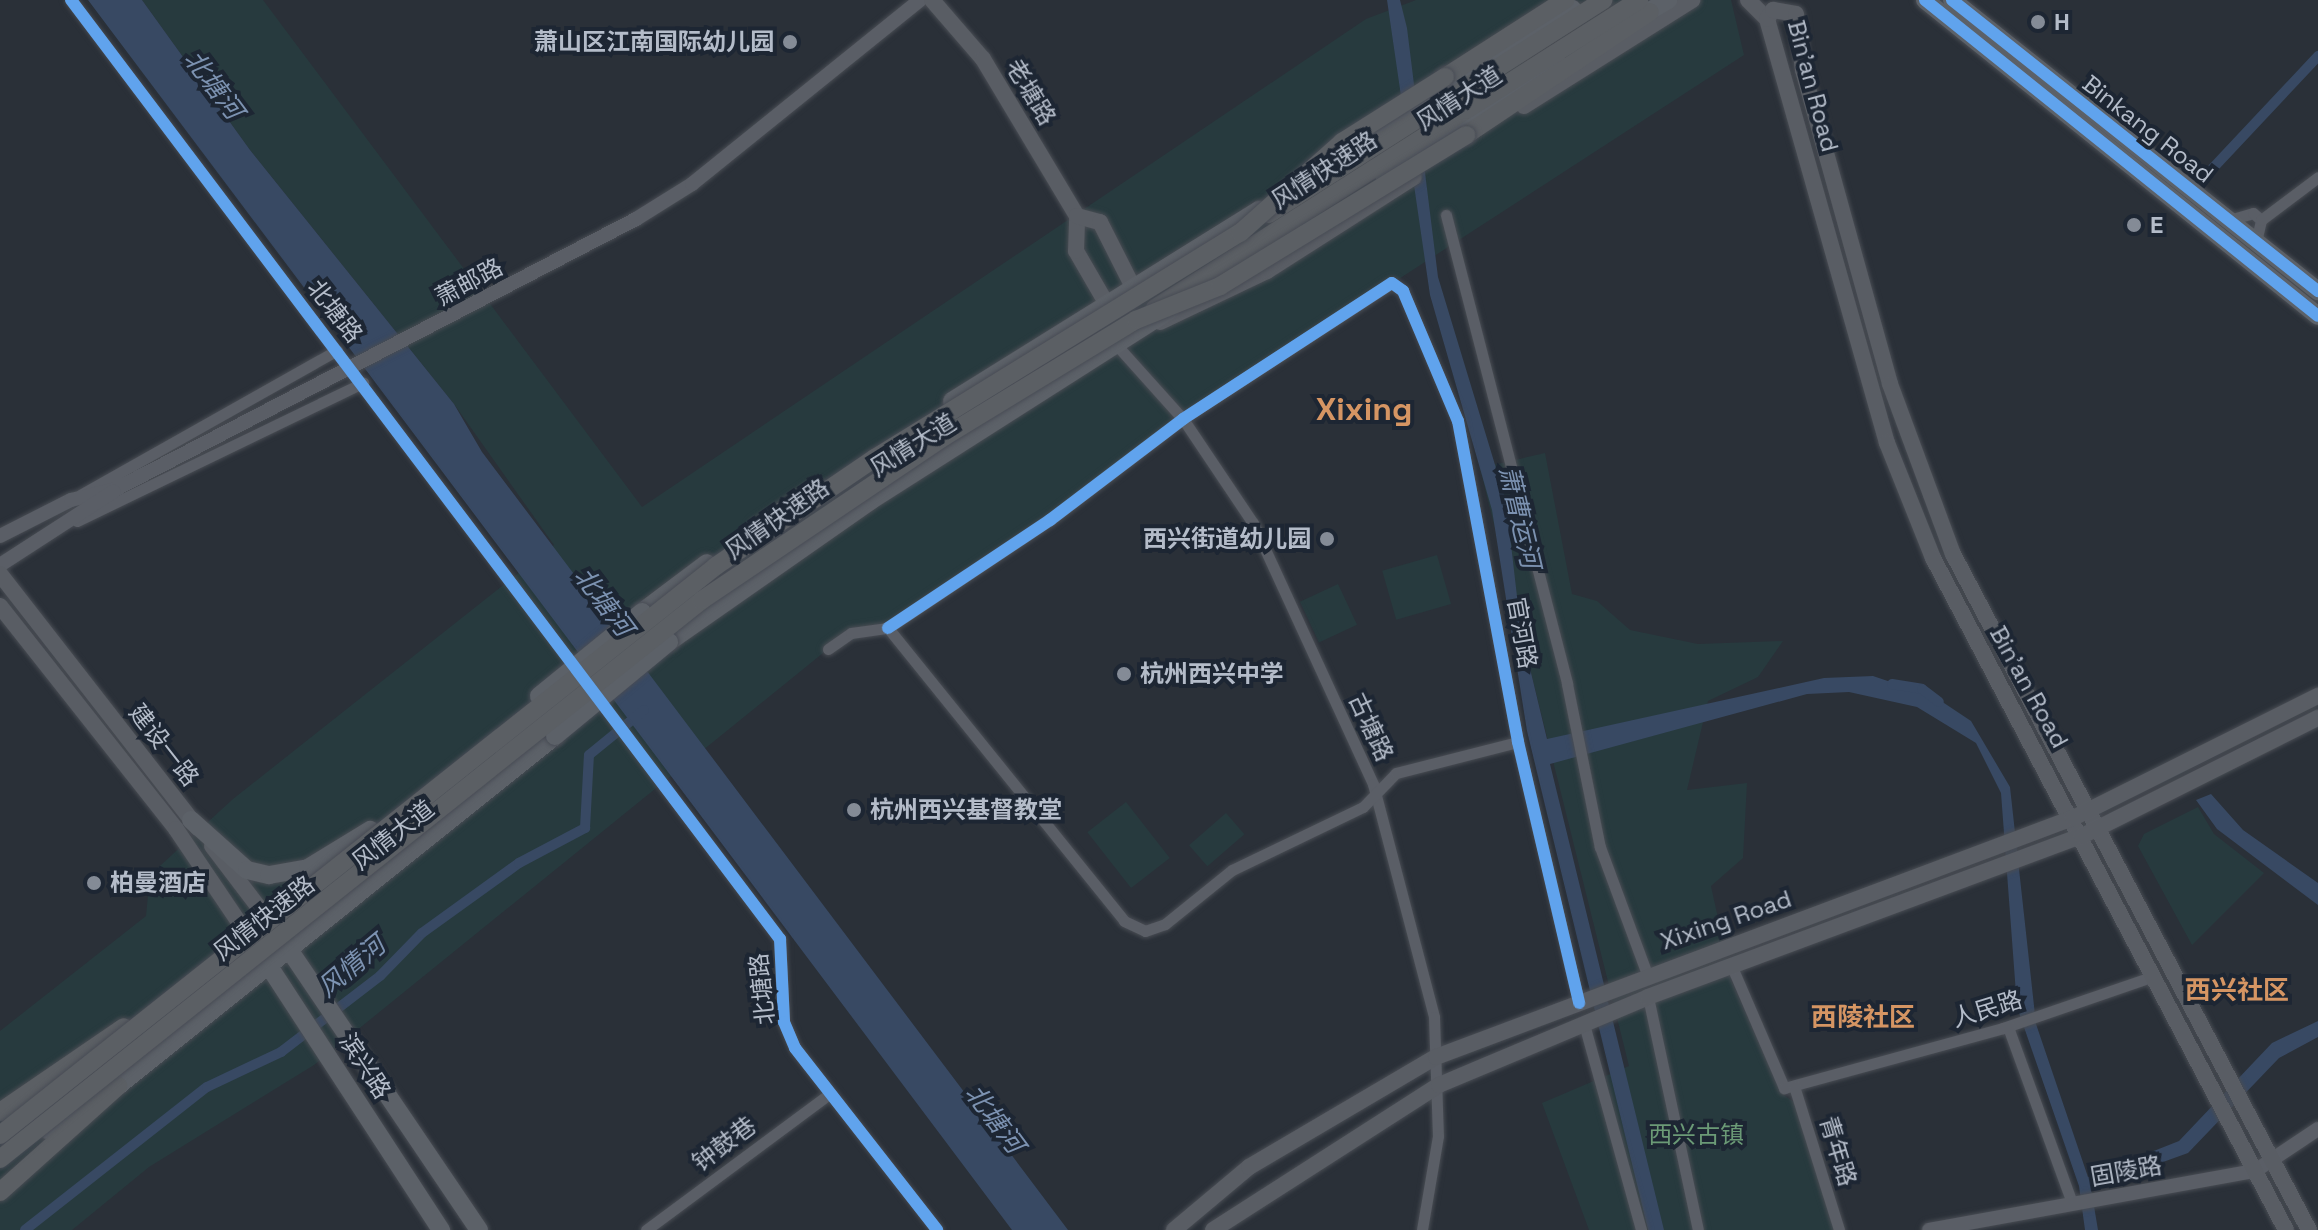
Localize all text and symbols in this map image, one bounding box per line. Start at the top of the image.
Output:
place label: H [2054,8,2070,36]
marker: H [2029,13,2047,31]
street label: Bin'an Road [1782,17,1844,155]
place label: 萧山区江南国际幼儿园 [534,28,774,56]
marker: 萧山区江南国际幼儿园 [781,33,799,51]
water label: 北塘河 [177,44,249,126]
street label: 老塘路 [1000,54,1062,130]
street label: 风情大道 [1411,60,1507,136]
street label: Binkang Road [2077,69,2219,189]
street label: 风情快速路 [1266,125,1382,215]
place label: E [2150,211,2163,239]
marker: E [2125,216,2143,234]
street label: 萧邮路 [430,252,508,312]
street label: 北塘路 [301,274,369,348]
district label: Xixing [1316,390,1412,428]
street label: 风情大道 [865,407,961,483]
water label: 萧曹运河 [1492,463,1546,571]
street label: 风情快速路 [720,473,834,565]
place label: 西兴街道幼儿园 [1143,525,1311,553]
marker: 西兴街道幼儿园 [1318,530,1336,548]
water label: 北塘河 [567,561,639,643]
street label: 官河路 [1502,595,1542,671]
street label: Bin'an Road [1984,621,2074,753]
place label: 杭州西兴中学 [1140,660,1284,688]
marker: 杭州西兴中学 [1115,665,1133,683]
street label: 古塘路 [1343,688,1399,766]
street label: 建设一路 [123,698,205,792]
street label: 风情大道 [346,794,440,876]
place label: 杭州西兴基督教堂 [870,796,1062,824]
marker: 杭州西兴基督教堂 [845,801,863,819]
place label: 柏曼酒店 [110,869,206,897]
street label: 风情快速路 [208,870,320,966]
marker: 柏曼酒店 [85,874,103,892]
street label: Xixing Road [1657,884,1795,956]
water label: 风情河 [312,930,392,1004]
street label: 北塘路 [744,952,780,1026]
district label: 西兴社区 [2185,975,2289,1007]
street label: 人民路 [1948,985,2026,1033]
district label: 西陵社区 [1811,1002,1915,1034]
street label: 滨兴路 [333,1028,397,1104]
water label: 北塘河 [958,1078,1030,1160]
street label: 钟鼓巷 [687,1111,761,1177]
street label: 青年路 [1814,1112,1862,1190]
park label: 西兴古镇 [1648,1121,1744,1149]
street label: 固陵路 [2088,1151,2164,1191]

